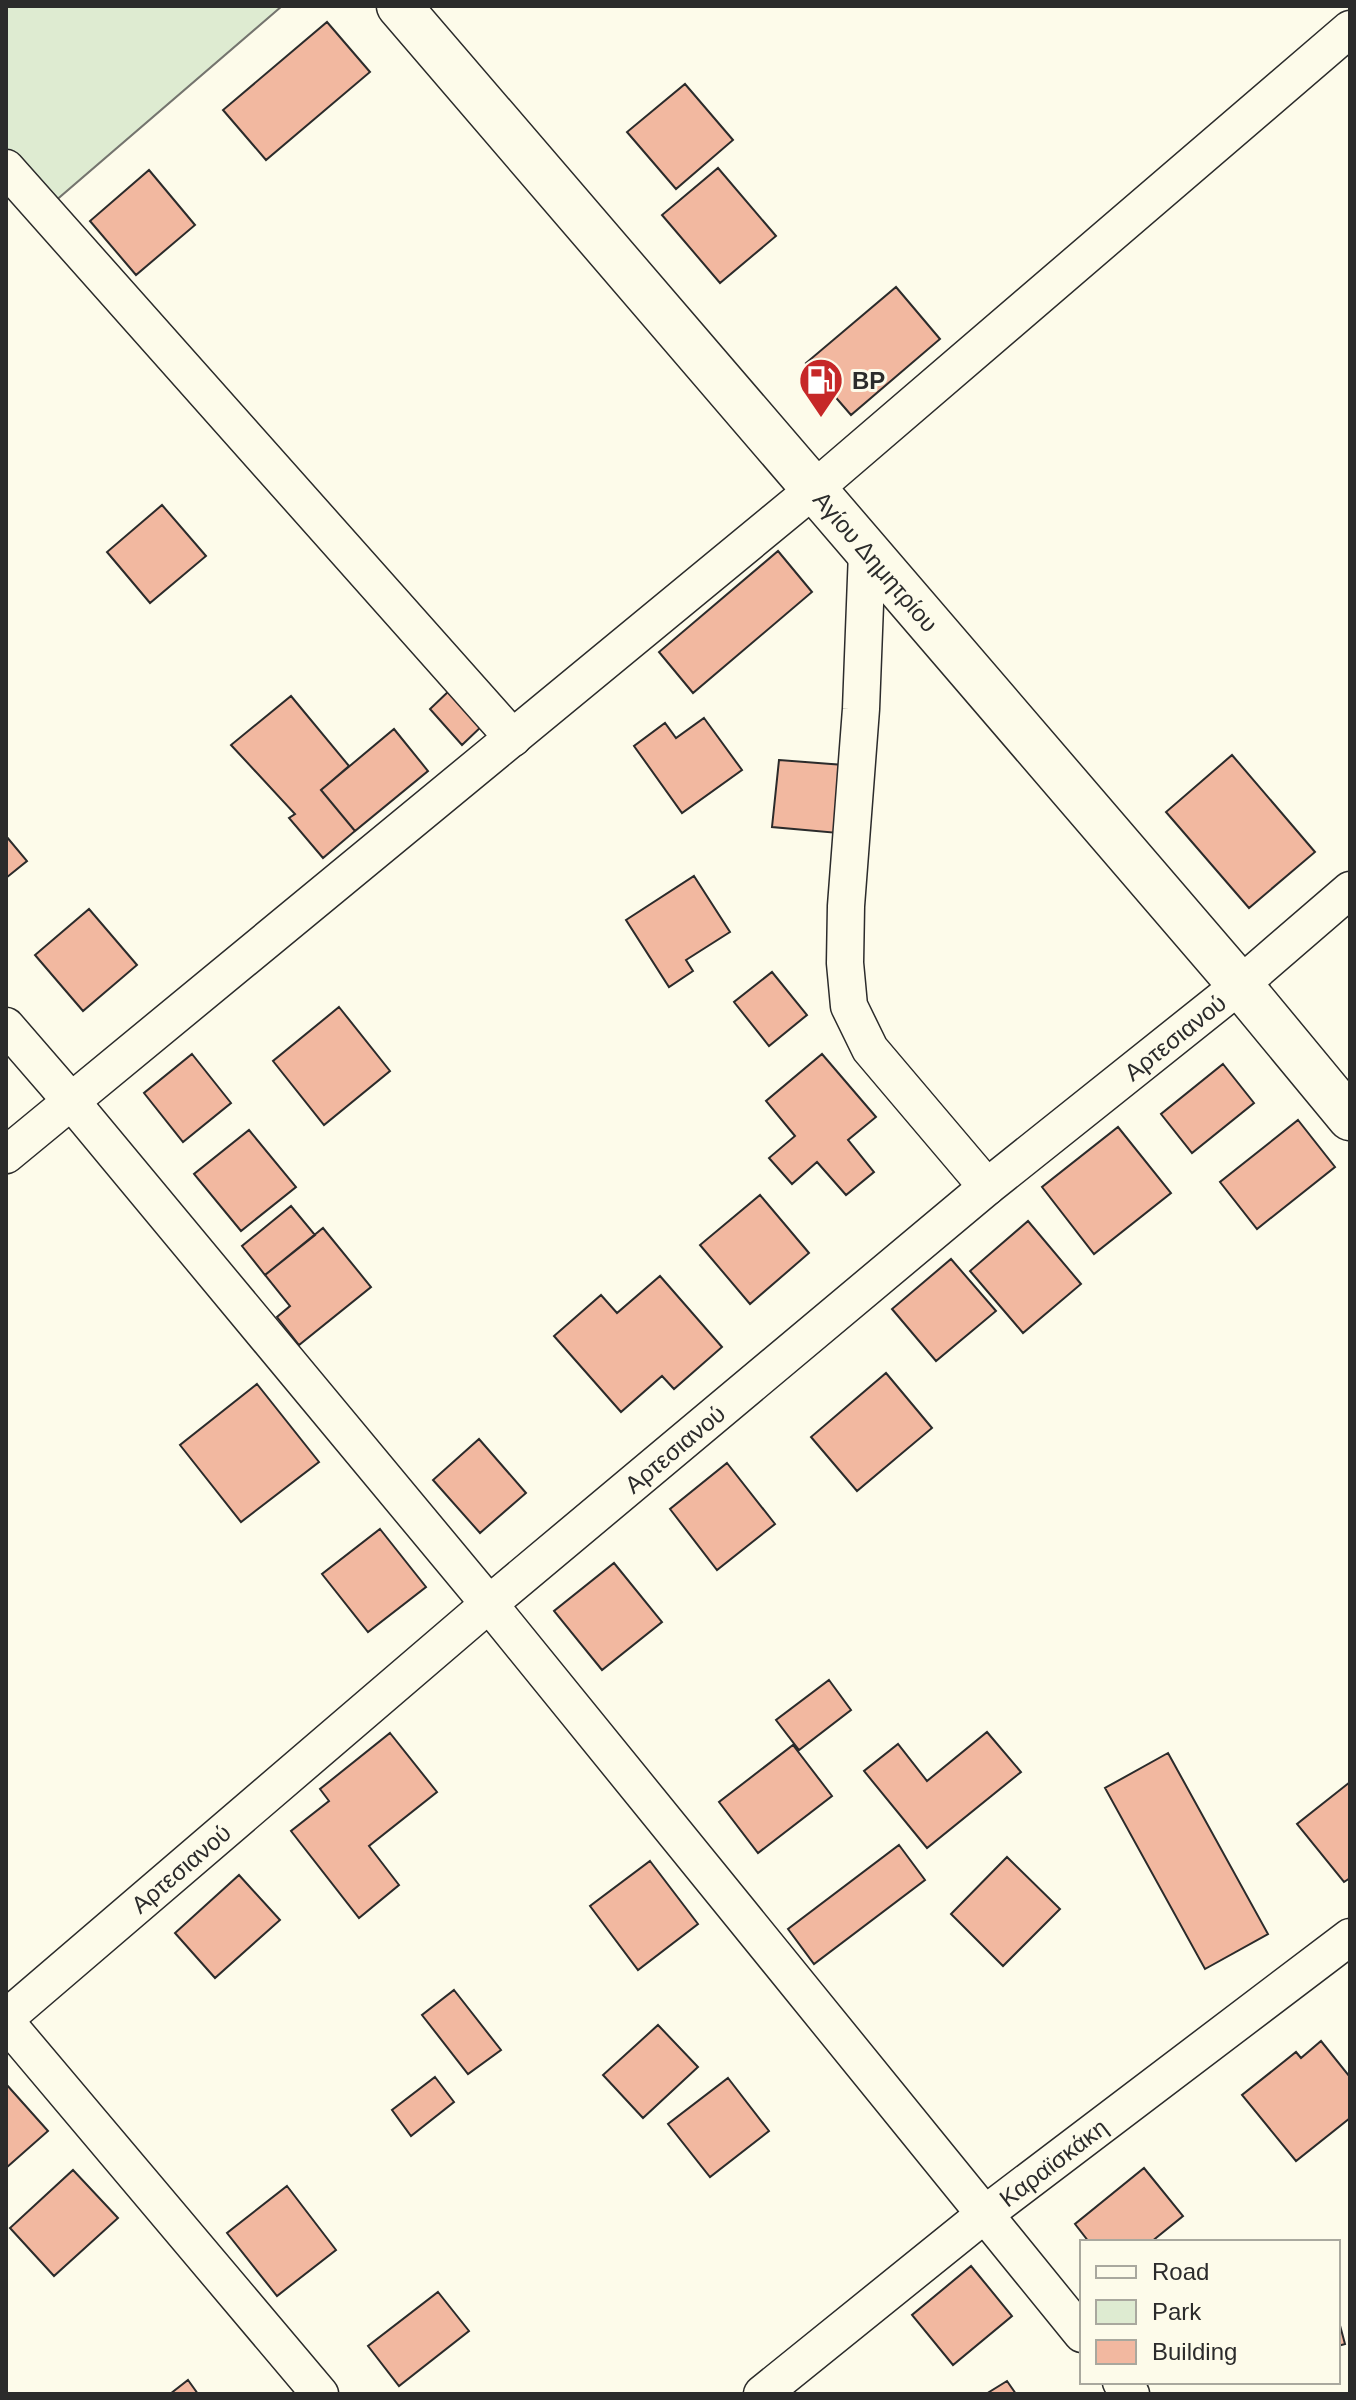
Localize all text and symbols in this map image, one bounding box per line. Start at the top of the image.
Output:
fuel station icon: BP [797,356,845,419]
place label: BP [852,367,885,394]
street label: Αγίου Δημητρίου [808,486,944,637]
street label: Αρτεσιανού [1119,988,1231,1086]
street label: Αρτεσιανού [619,1399,730,1498]
street label: Αρτεσιανού [126,1818,236,1918]
street label: Καραϊσκάκη [994,2113,1112,2212]
legend [1080,2240,1340,2384]
text: Road [1152,2258,1209,2285]
text: Park [1152,2298,1202,2325]
text: Building [1152,2338,1237,2365]

